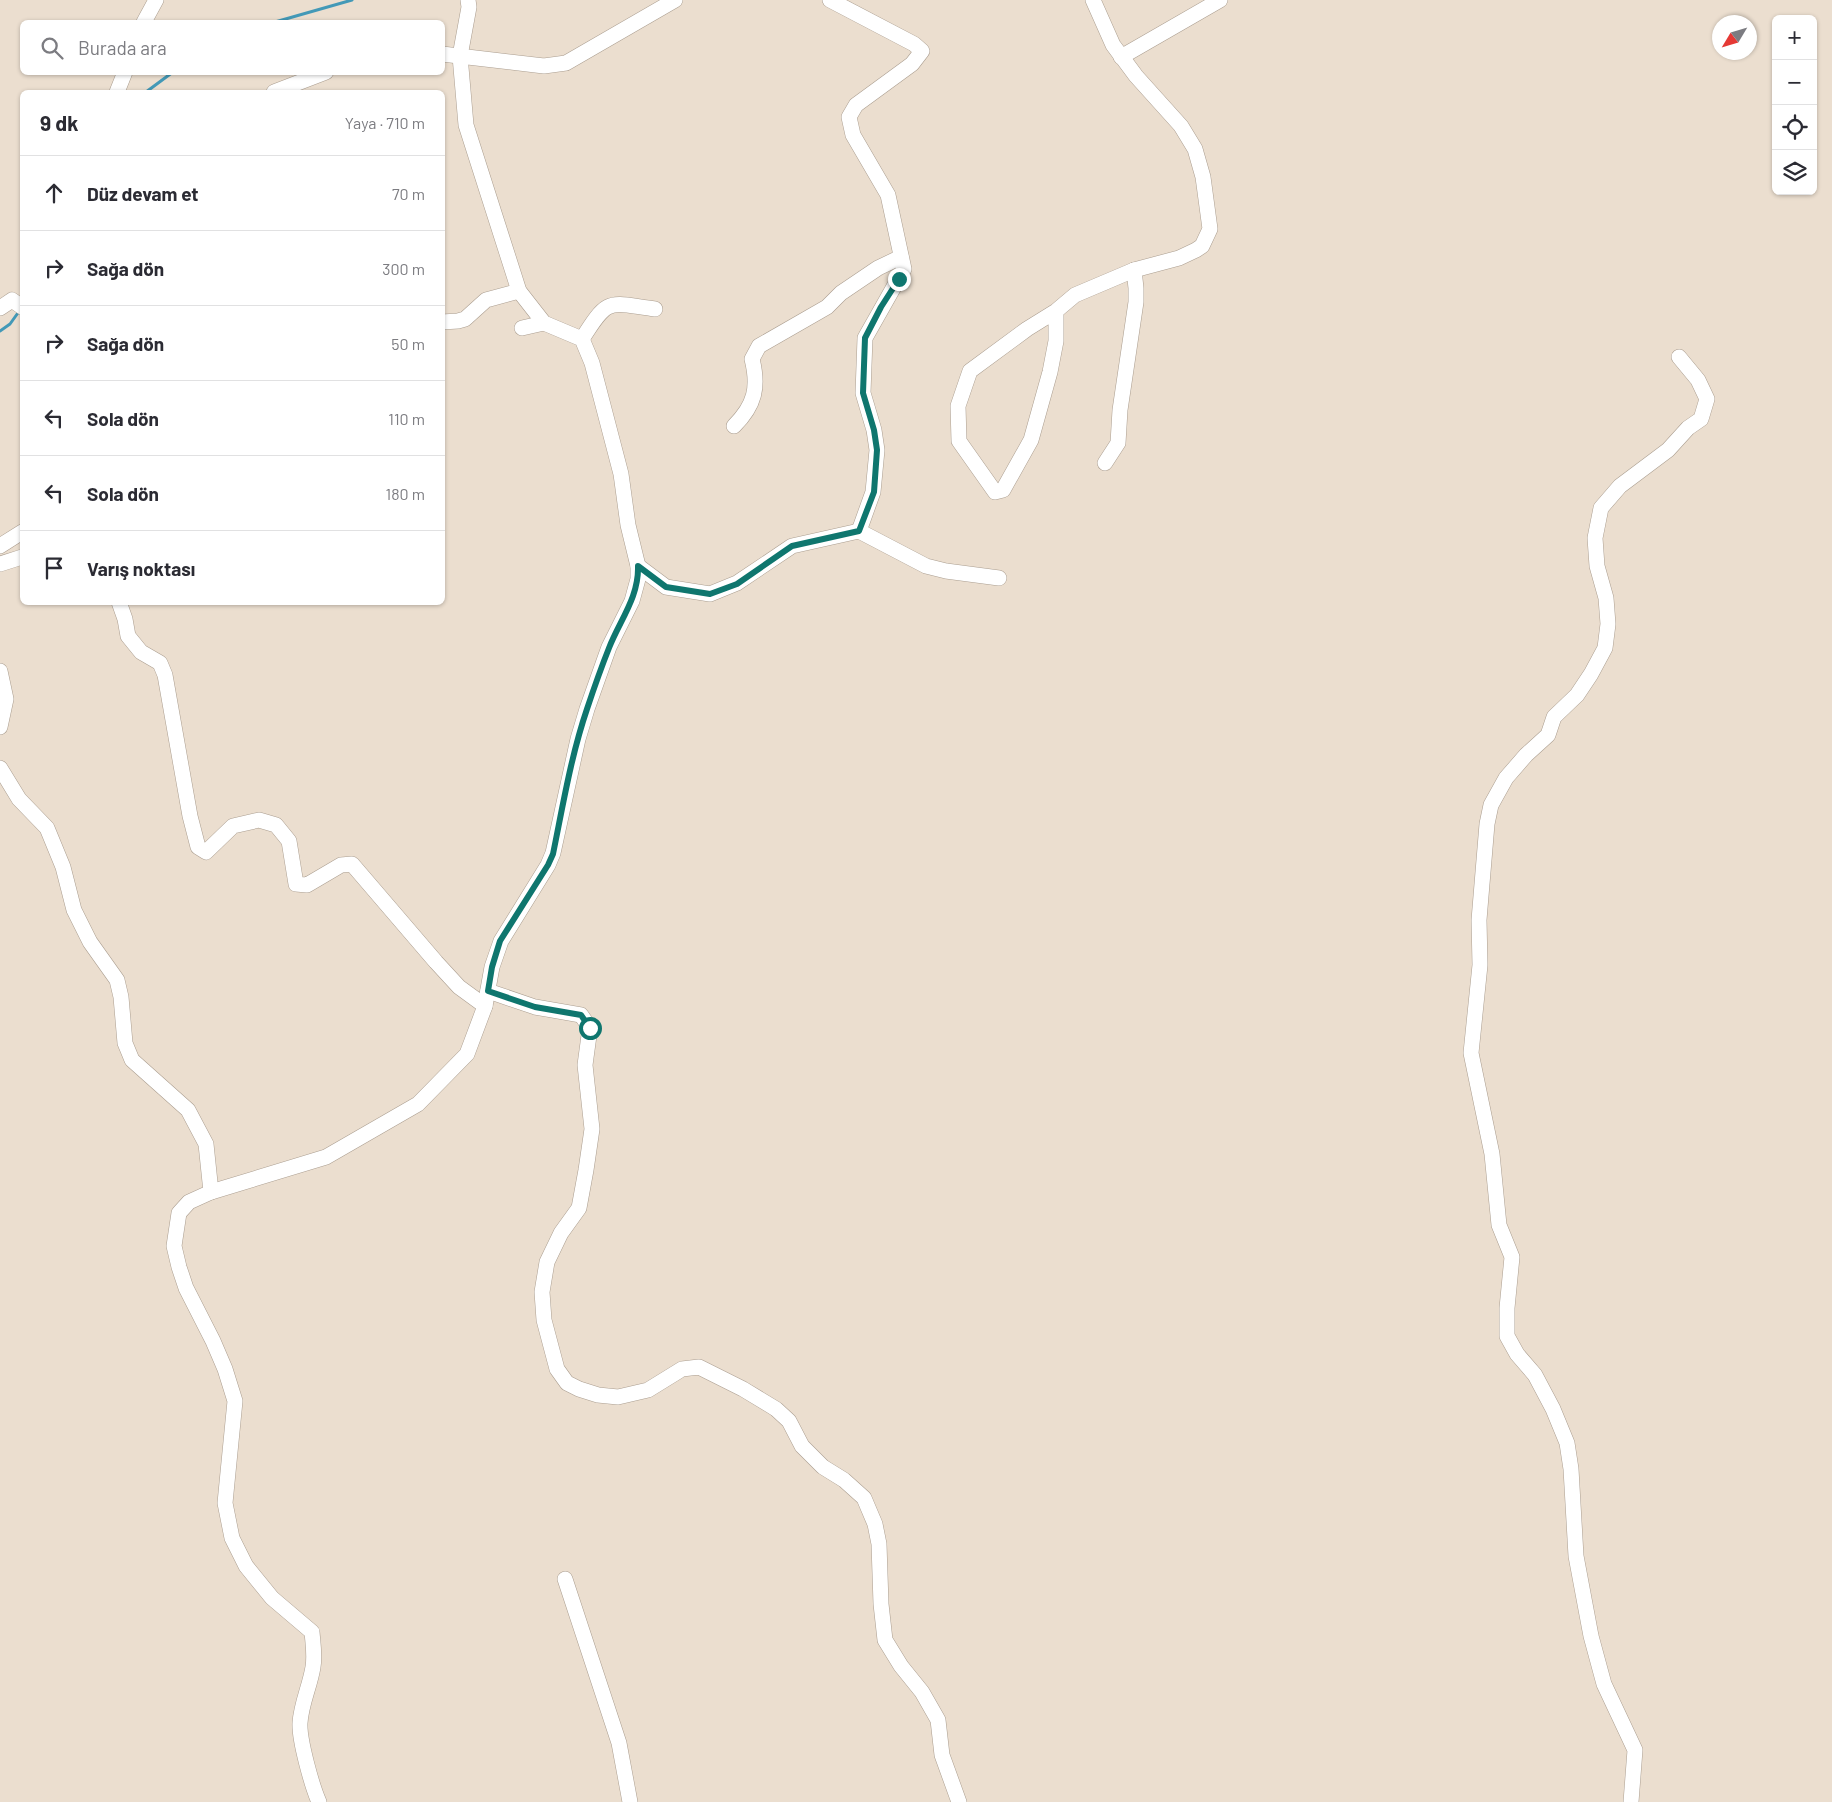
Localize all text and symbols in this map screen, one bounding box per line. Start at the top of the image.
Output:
north arrow [1712,15,1757,60]
map controls [1772,15,1817,195]
button: + [1772,15,1817,60]
search box [20,20,445,75]
icon: search [38,34,66,62]
text: Burada ara [78,36,167,59]
button: − [1772,60,1817,105]
button: locate [1772,105,1817,150]
text: 9 dk [40,110,78,135]
text: Yaya · 710 m [345,113,425,132]
button: layers [1772,150,1817,195]
icon: ahead [40,179,68,207]
text: Düz devam et [87,182,199,205]
text: 70 m [392,184,425,203]
icon: right [40,254,68,282]
text: Sağa dön [87,257,164,280]
text: 300 m [382,259,425,278]
route end [888,268,911,291]
icon: right [40,329,68,357]
text: Sağa dön [87,332,164,355]
text: 50 m [391,334,425,353]
icon: left [40,404,68,432]
text: Sola dön [87,407,159,430]
text: 110 m [388,409,425,428]
icon: left [40,479,68,507]
text: Sola dön [87,482,159,505]
text: 180 m [386,484,425,503]
icon: arrive [40,554,68,582]
text: Varış noktası [87,557,195,580]
route start [579,1017,602,1040]

